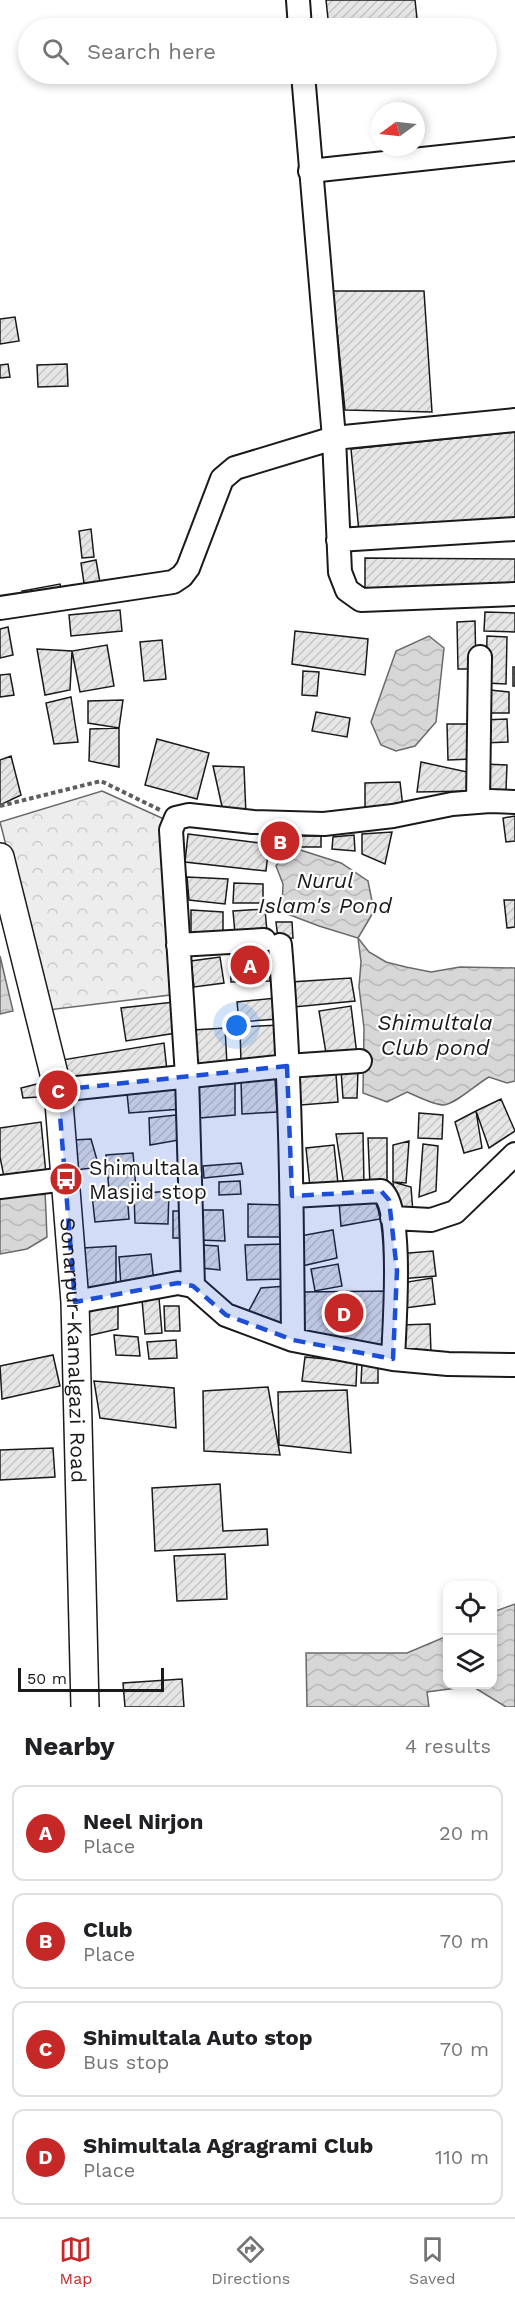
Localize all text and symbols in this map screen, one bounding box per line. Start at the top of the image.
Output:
search box [18,18,497,84]
icon: search [39,35,72,68]
text: Search here [87,39,216,64]
north arrow [371,102,425,156]
pin: B [260,818,300,864]
water label: Nurul Islam's Pond [258,868,393,918]
pin: A [230,942,270,988]
water label: Shimultala Club pond [377,1010,493,1060]
your location [222,1011,251,1040]
pin: C [38,1068,78,1112]
place label: Shimultala Masjid stop [89,1155,207,1204]
bus stop icon: Shimultala Masjid stop [48,1161,84,1197]
street label: Sonarpur-Kamalgazi Road [56,1217,92,1483]
pin: D [324,1290,364,1336]
map controls [443,1581,497,1689]
button: locate [443,1581,497,1635]
button: layers [443,1635,497,1689]
scale bar [18,1665,164,1692]
text: 50 m [27,1669,67,1688]
text: Nearby [24,1731,115,1761]
text: 4 results [405,1734,491,1758]
text: Neel Nirjon [83,1809,203,1834]
text: A [39,1821,52,1845]
text: 20 m [439,1821,489,1845]
text: Place [83,1834,135,1858]
text: Club [83,1917,133,1942]
text: B [39,1929,52,1953]
text: 70 m [440,1929,489,1953]
text: Place [83,1942,135,1966]
text: Shimultala Auto stop [83,2025,312,2050]
text: C [39,2037,52,2061]
text: 70 m [440,2037,489,2061]
text: Bus stop [83,2050,169,2074]
text: Shimultala Agragrami Club [83,2133,373,2158]
text: D [38,2145,53,2169]
text: 110 m [435,2145,489,2169]
text: Place [83,2158,135,2182]
tab: Map [59,2233,92,2288]
tab: Directions [211,2233,290,2288]
tab: Saved [409,2233,456,2288]

